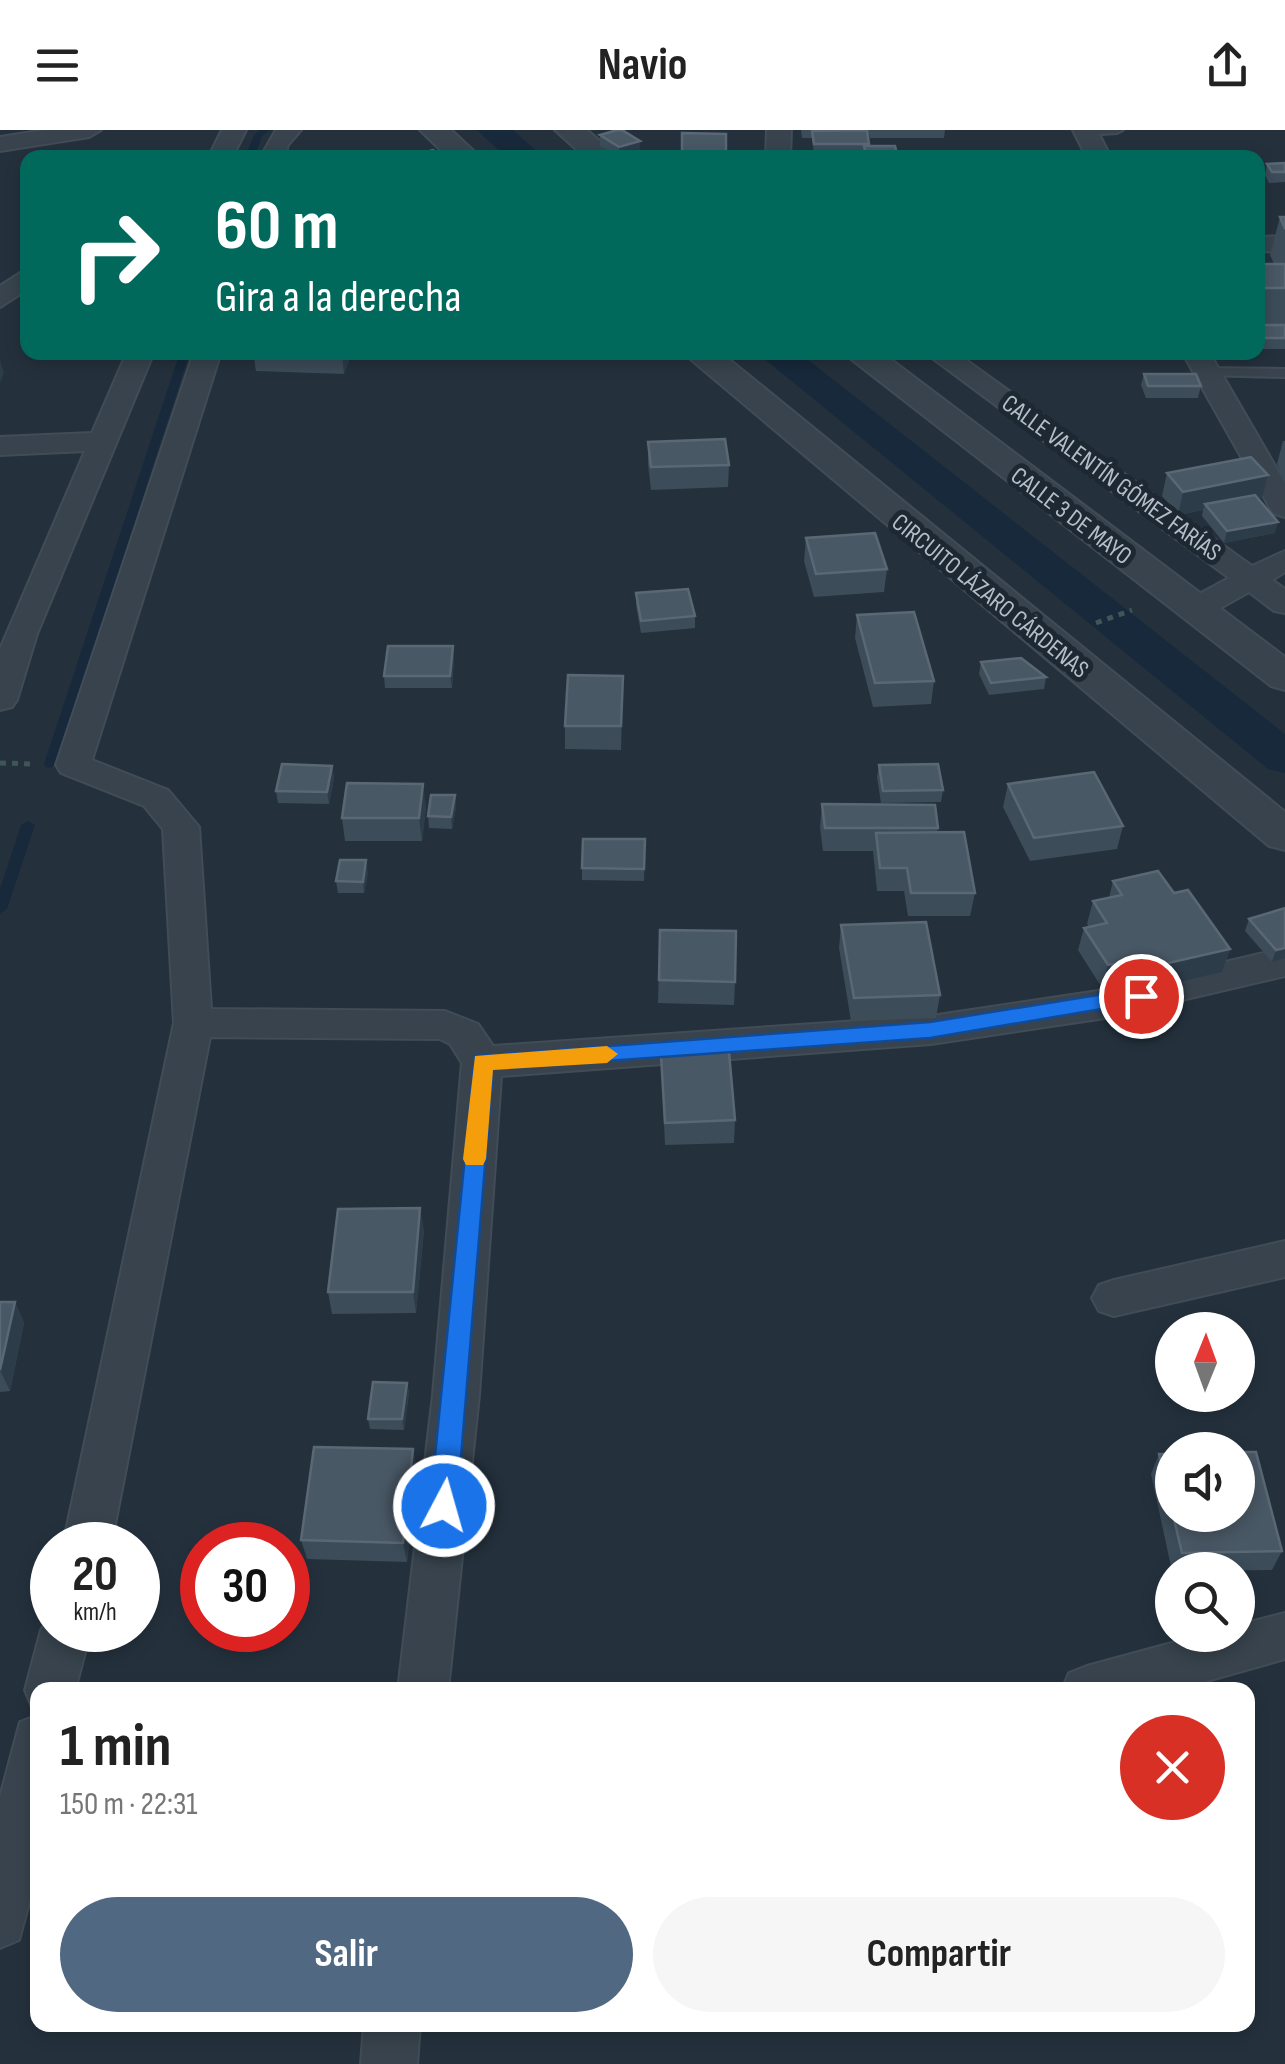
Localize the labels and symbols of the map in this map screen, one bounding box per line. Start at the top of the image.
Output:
street label: CALLE VALENTÍN GÓMEZ FARÍAS [995,388,1227,568]
street label: CALLE 3 DE MAYO [1005,461,1138,572]
street label: CIRCUITO LÁZARO CÁRDENAS [885,507,1095,685]
pin [1099,954,1184,1039]
north arrow [1155,1312,1255,1412]
position arrow [392,1454,496,1558]
speed limit sign: 30 [180,1522,310,1652]

